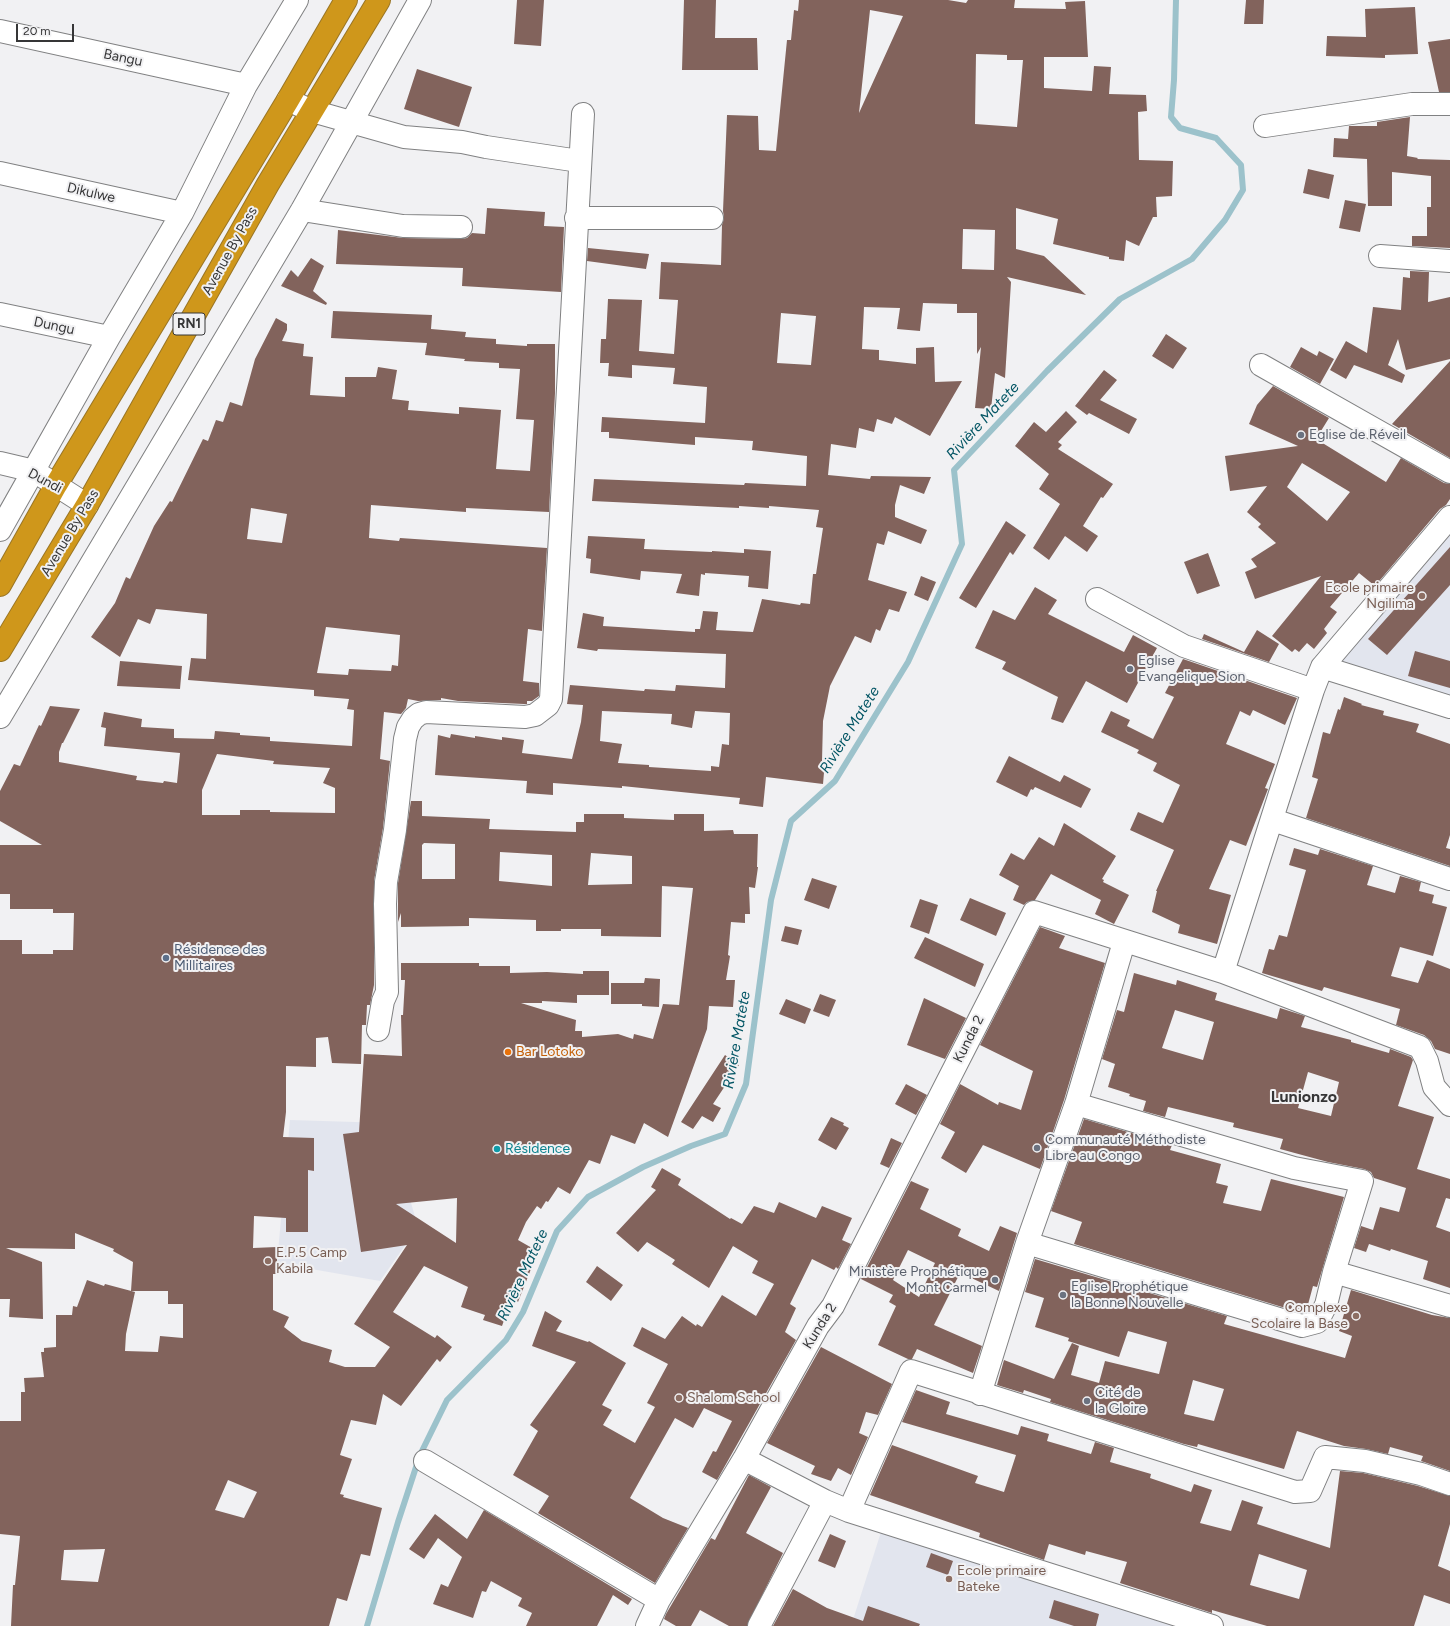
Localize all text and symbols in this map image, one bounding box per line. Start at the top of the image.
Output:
scale bar [18,16,76,42]
text: 20 m [23,24,51,38]
street label: Bangu [102,46,144,70]
street label: Dikulwe [65,179,117,207]
street label: Avenue By Pass [199,204,261,298]
street label: Dungu [32,313,76,339]
road number: RN1 [173,313,205,335]
water label: Rivière Matete [943,379,1023,463]
place label: Eglise de Réveil [1309,427,1406,443]
marker: Eglise de Réveil [1296,430,1306,440]
street label: Dundi [25,465,65,497]
street label: Avenue By Pass [37,487,103,579]
place label: Ecole primaire Ngilima [1325,580,1414,612]
marker: Ecole primaire Ngilima [1417,591,1427,601]
place label: Eglise Evangelique Sion [1138,653,1245,686]
marker: Eglise Evangelique Sion [1125,664,1135,674]
water label: Rivière Matete [816,683,884,777]
place label: Résidence des Millitaires [174,942,265,974]
marker: Résidence des Millitaires [161,953,171,963]
water label: Rivière Matete [720,990,754,1090]
street label: Kunda 2 [950,1013,988,1065]
place label: Bar Lotoko [516,1044,583,1060]
marker: Bar Lotoko [503,1047,513,1057]
district label: Lunionzo [1271,1087,1337,1107]
place label: Communauté Méthodiste Libre au Congo [1045,1132,1206,1164]
place label: Résidence [505,1141,570,1157]
marker: Communauté Méthodiste Libre au Congo [1032,1143,1042,1153]
marker: Résidence [492,1144,502,1154]
water label: Rivière Matete [494,1226,552,1324]
place label: E.P.5 Camp Kabila [276,1245,347,1278]
marker: E.P.5 Camp Kabila [263,1256,273,1266]
place label: Ministère Prophétique Mont Carmel [849,1264,987,1296]
marker: Ministère Prophétique Mont Carmel [990,1275,1000,1285]
place label: Eglise Prophétique la Bonne Nouvelle [1071,1279,1188,1312]
marker: Eglise Prophétique la Bonne Nouvelle [1058,1290,1068,1300]
street label: Kunda 2 [799,1300,841,1352]
place label: Complexe Scolaire la Base [1251,1300,1348,1332]
marker: Complexe Scolaire la Base [1351,1311,1361,1321]
place label: Cité de la Gloire [1095,1385,1146,1418]
place label: Shalom School [687,1390,780,1406]
marker: Shalom School [674,1393,684,1403]
marker: Cité de la Gloire [1082,1396,1092,1406]
place label: Ecole primaire Bateke [957,1563,1046,1596]
marker: Ecole primaire Bateke [944,1574,954,1584]

